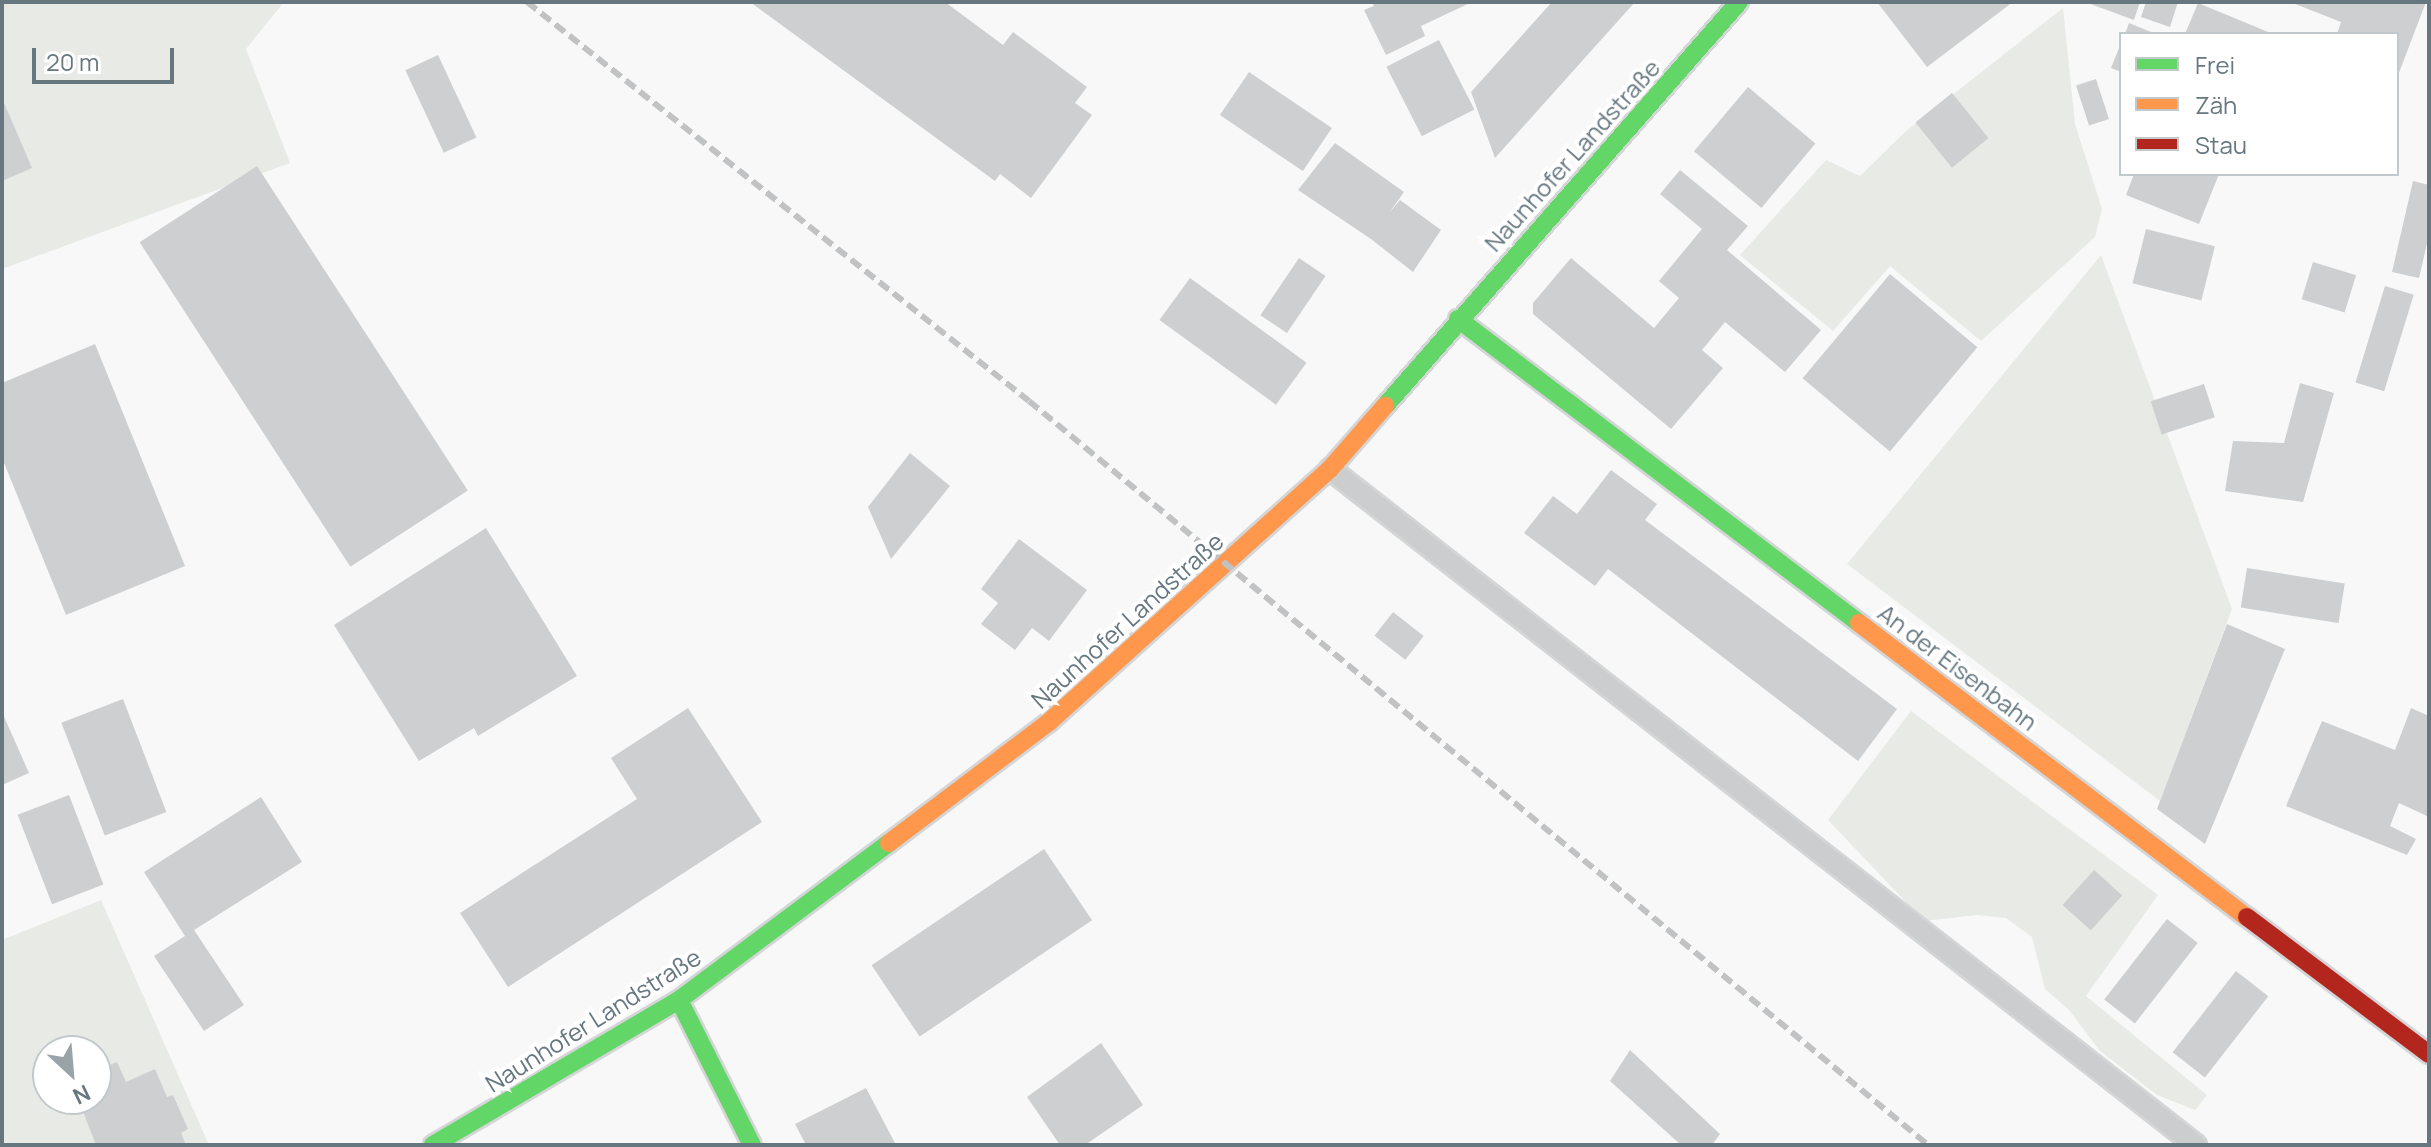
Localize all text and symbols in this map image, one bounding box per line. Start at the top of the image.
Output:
scale bar [36,32,178,82]
legend [2119,32,2399,176]
text: 20 m [46,45,99,78]
text: Frei [2195,48,2235,81]
street label: Naunhofer Landstraße [1478,53,1666,257]
text: Zäh [2195,88,2237,121]
text: Stau [2195,128,2247,161]
street label: Naunhofer Landstraße [1025,526,1229,714]
street label: An der Eisenbahn [1873,598,2043,736]
street label: Naunhofer Landstraße [480,942,706,1098]
north arrow [32,1035,112,1115]
text: N [68,1078,95,1112]

